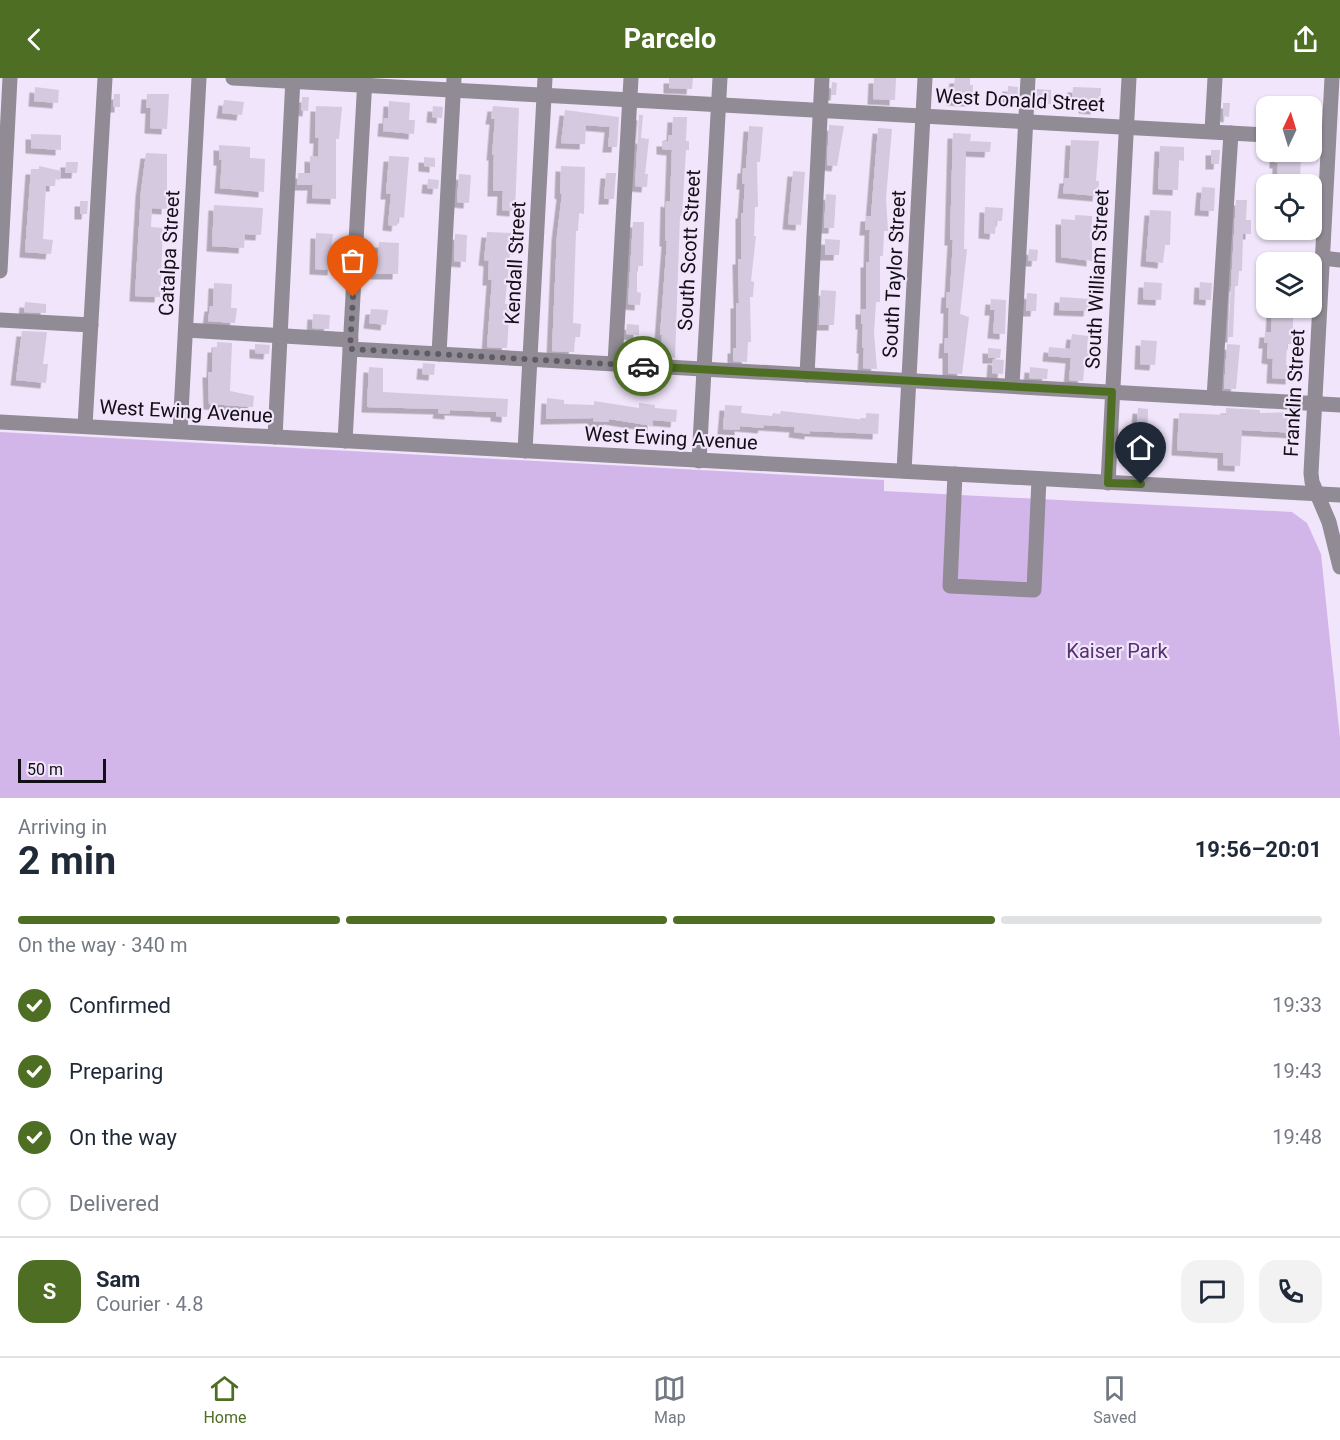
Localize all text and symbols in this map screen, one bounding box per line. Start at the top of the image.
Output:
icon: back [18,23,51,56]
text: Parcelo [624,23,716,55]
icon: share [1289,23,1322,56]
street label: West Donald Street [934,84,1106,116]
north arrow [1256,96,1322,162]
map controls [1256,96,1322,318]
street label: South Scott Street [673,169,705,331]
button: locate [1256,174,1322,240]
street label: South William Street [1080,188,1114,370]
street label: Catalpa Street [154,189,184,317]
street label: South Taylor Street [878,189,910,359]
street label: Kendall Street [500,201,530,325]
pin [327,235,378,297]
icon: bag [336,244,369,277]
button: layers [1256,252,1322,318]
street label: Franklin Street [1279,329,1309,457]
courier [613,336,673,396]
icon: car [627,350,660,383]
street label: West Ewing Avenue [99,394,273,428]
street label: West Ewing Avenue [584,421,758,455]
pin [1115,422,1166,484]
icon: home [1124,431,1157,464]
park label: Kaiser Park [1066,639,1168,663]
scale bar [18,756,106,784]
text: 50 m [27,760,63,779]
text: Arriving in [18,815,107,839]
text: 19:56–20:01 [1195,837,1322,862]
text: 2 min [18,838,116,884]
text: On the way · 340 m [18,933,187,957]
icon: check [18,989,51,1022]
text: Confirmed [69,993,171,1018]
text: 19:33 [1272,993,1322,1017]
icon: check [18,1055,51,1088]
text: Preparing [69,1059,163,1084]
text: 19:43 [1272,1059,1322,1083]
icon: check [18,1121,51,1154]
text: On the way [69,1125,177,1150]
text: 19:48 [1272,1125,1322,1149]
text: Delivered [69,1191,159,1216]
button: chat [1181,1260,1244,1323]
button: phone [1259,1260,1322,1323]
text: Sam [96,1267,140,1292]
text: S [43,1279,56,1304]
text: Courier · 4.8 [96,1292,203,1316]
tab: Home [203,1372,247,1427]
tab: Map [653,1372,686,1427]
tab: Saved [1093,1372,1137,1427]

